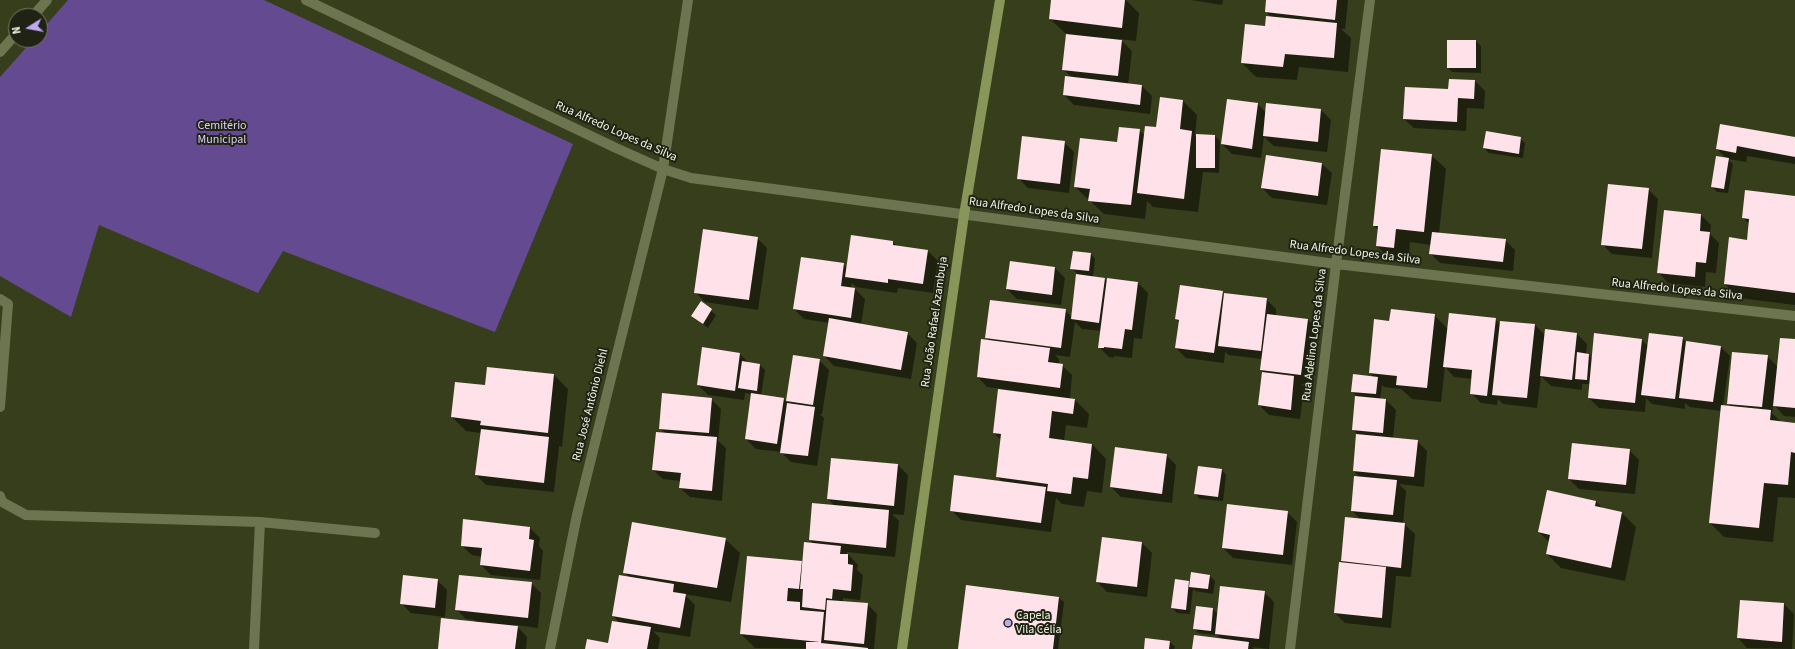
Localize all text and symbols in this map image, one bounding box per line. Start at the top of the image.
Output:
north arrow [8,8,48,48]
text: N [9,25,25,35]
street label: Rua Alfredo Lopes da Silva [553,99,679,165]
park label: Cemitério Municipal [197,119,247,147]
street label: Rua Alfredo Lopes da Silva [968,195,1100,227]
street label: Rua Alfredo Lopes da Silva [1289,238,1421,268]
street label: Rua João Rafael Azambuja [919,256,951,388]
street label: Rua Adelino Lopes da Silva [1300,268,1330,402]
street label: Rua Alfredo Lopes da Silva [1611,276,1743,304]
street label: Rua José Antônio Diehl [570,347,612,463]
place label: Capela Vila Célia [1016,609,1062,637]
marker: Capela Vila Célia [1003,618,1013,628]

